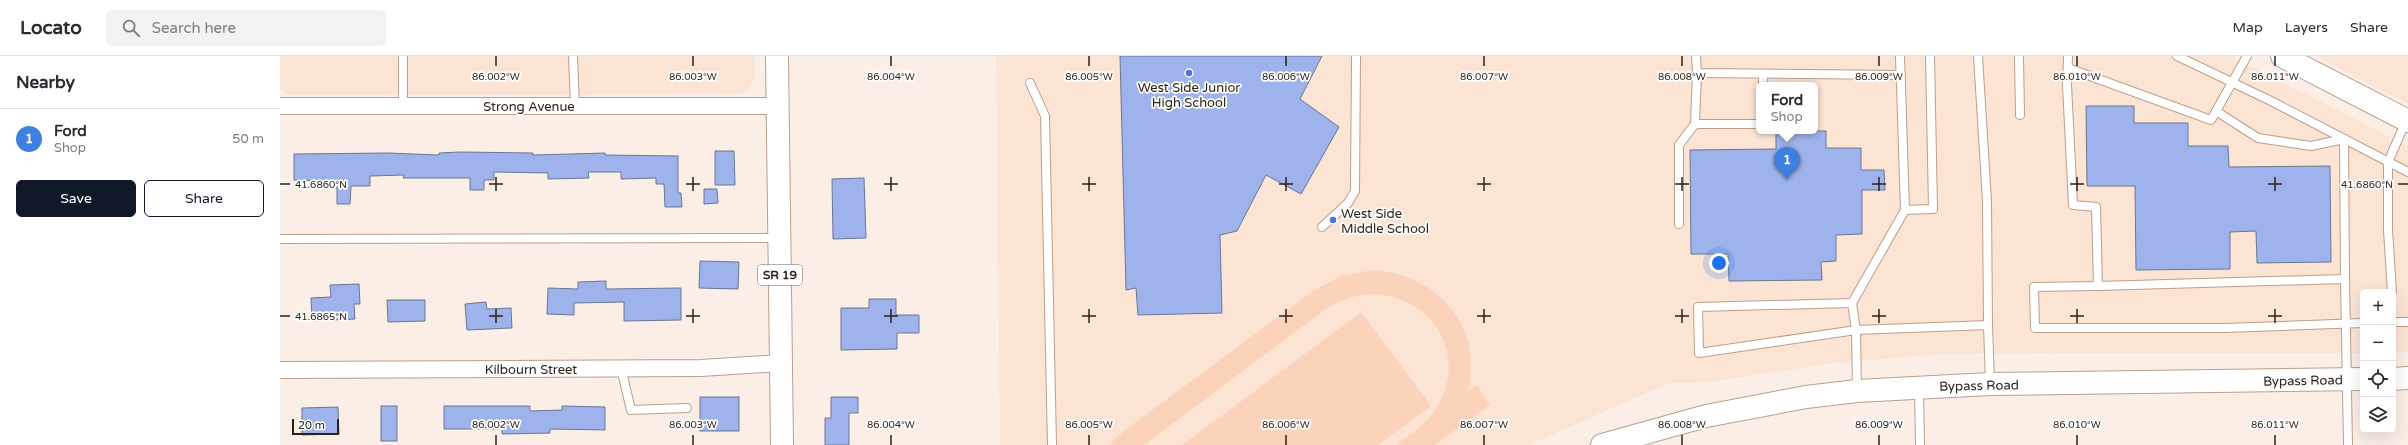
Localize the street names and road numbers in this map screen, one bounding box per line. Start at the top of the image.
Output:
street label: Strong Avenue [483,99,575,115]
road number: SR 19 [758,265,802,285]
street label: Kilbourn Street [485,362,577,378]
street label: Bypass Road [2263,372,2343,390]
street label: Bypass Road [1939,377,2019,395]

